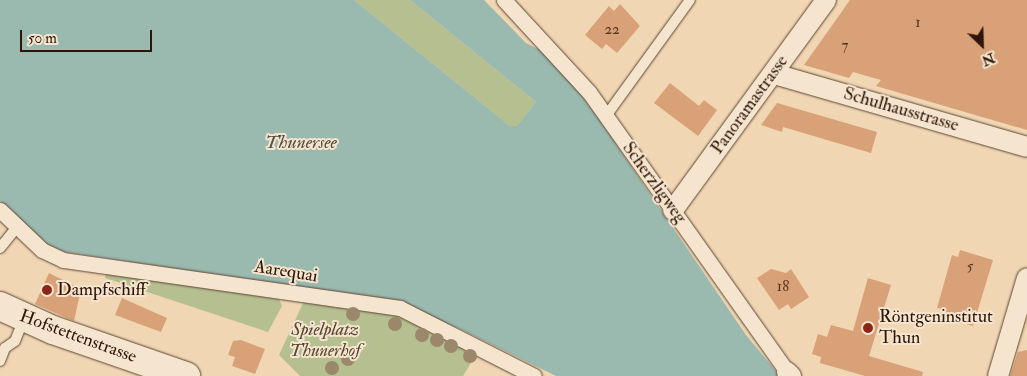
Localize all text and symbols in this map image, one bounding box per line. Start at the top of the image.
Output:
house number: 1 [915,14,921,32]
scale bar [22,20,155,52]
north arrow [957,20,1007,70]
house number: 22 [604,21,620,39]
text: 50 m [28,29,57,48]
house number: 7 [842,37,848,55]
text: N [979,49,997,69]
street label: Panoramastrasse [707,51,793,159]
street label: Schulhausstrasse [841,83,961,137]
water label: Thunersee [265,132,337,154]
street label: Scherzligweg [617,138,691,228]
street label: Aarequai [253,256,319,288]
house number: 5 [967,258,973,276]
house number: 18 [777,278,789,296]
place label: Dampfschiff [57,279,146,301]
marker: Dampfschiff [41,284,53,296]
street label: Hofstettenstrasse [17,306,139,368]
place label: Röntgeninstitut Thun [879,307,993,350]
park label: Spielplatz Thunerhof [290,320,360,362]
marker: Röntgeninstitut Thun [861,321,875,335]

